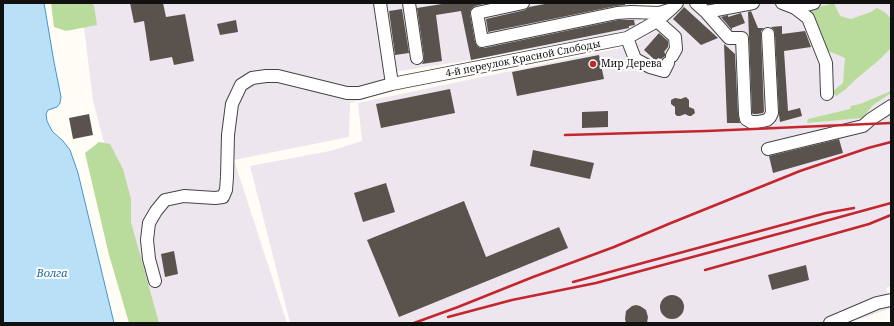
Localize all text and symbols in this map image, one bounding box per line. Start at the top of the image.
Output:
street label: 4-й переулок Красной Слободы [444,38,602,80]
place label: Мир Дерева [601,58,662,70]
marker: Мир Дерева [588,59,598,69]
water label: Волга [36,267,68,281]

